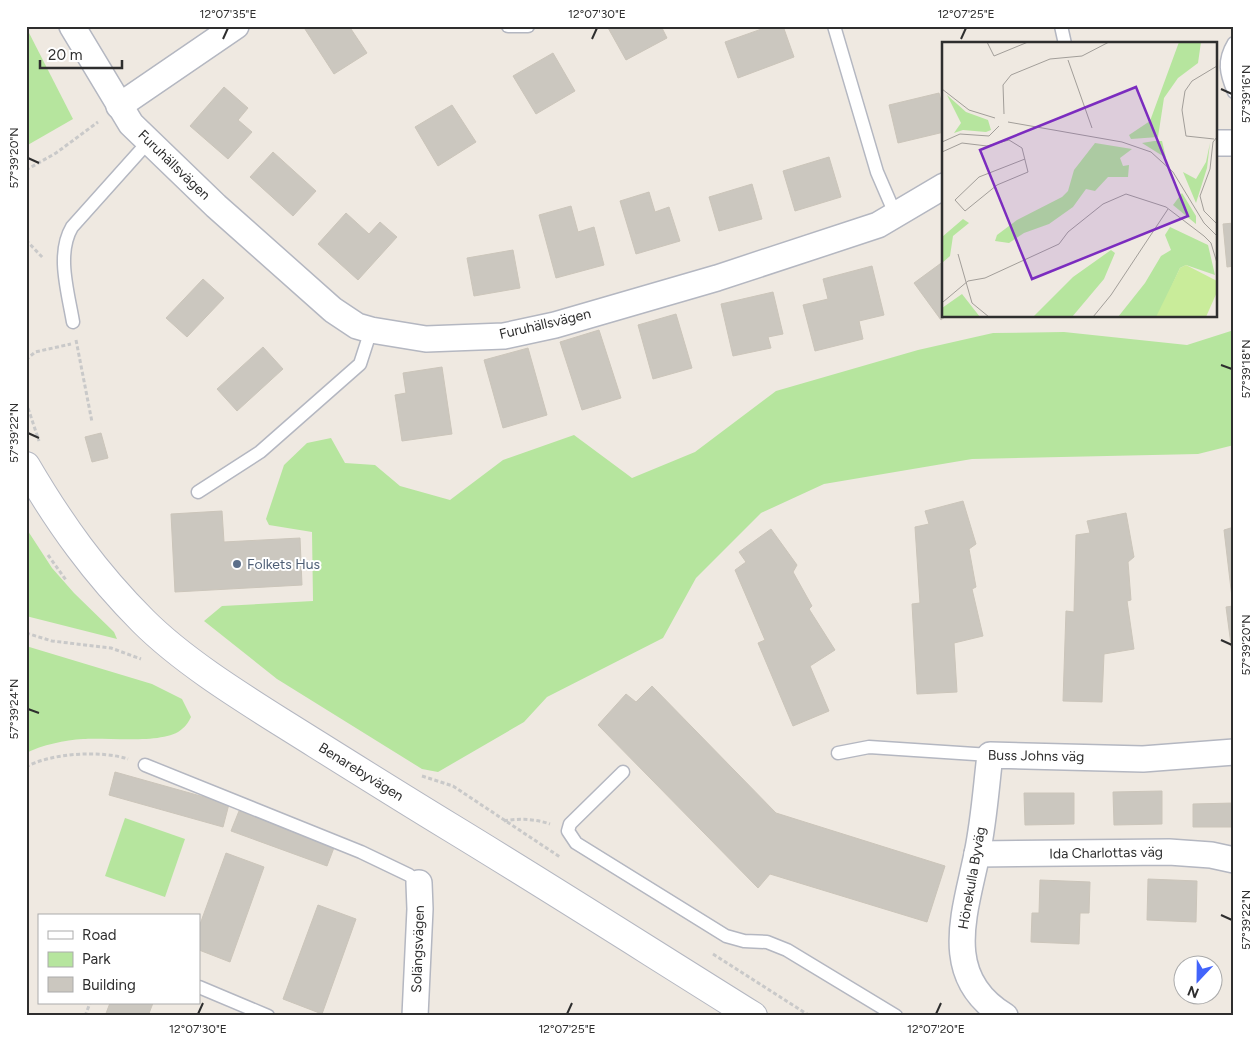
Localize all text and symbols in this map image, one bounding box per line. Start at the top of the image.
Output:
text: 12°07'35"E [199,7,257,21]
text: 12°07'30"E [568,7,626,21]
text: 12°07'25"E [937,7,995,21]
scale bar [40,38,122,70]
inset map [942,42,1218,318]
text: 20 m [48,46,82,64]
text: 57°39'16"N [1239,65,1253,123]
street label: Furuhällsvägen [134,126,214,204]
text: 57°39'20"N [7,127,21,189]
street label: Furuhällsvägen [498,305,593,343]
text: 57°39'18"N [1239,340,1253,398]
text: 57°39'22"N [7,403,21,463]
place label: Folkets Hus [247,556,320,573]
marker: Folkets Hus [231,558,243,570]
text: 57°39'20"N [1239,614,1253,676]
text: 57°39'24"N [7,679,21,739]
street label: Benarebyvägen [315,739,407,805]
street label: Buss Johns väg [988,747,1084,765]
street label: Hönekulla Byväg [955,825,989,931]
street label: Ida Charlottas väg [1049,844,1163,862]
text: 57°39'22"N [1239,890,1253,950]
street label: Solängsvägen [408,905,428,993]
legend [38,914,200,1004]
text: Road [82,926,117,944]
text: Park [82,950,111,968]
north arrow [1172,954,1222,1004]
text: Building [82,976,136,994]
text: N [1185,982,1202,1001]
text: 12°07'30"E [169,1022,227,1036]
text: 12°07'25"E [538,1022,596,1036]
text: 12°07'20"E [907,1022,965,1036]

